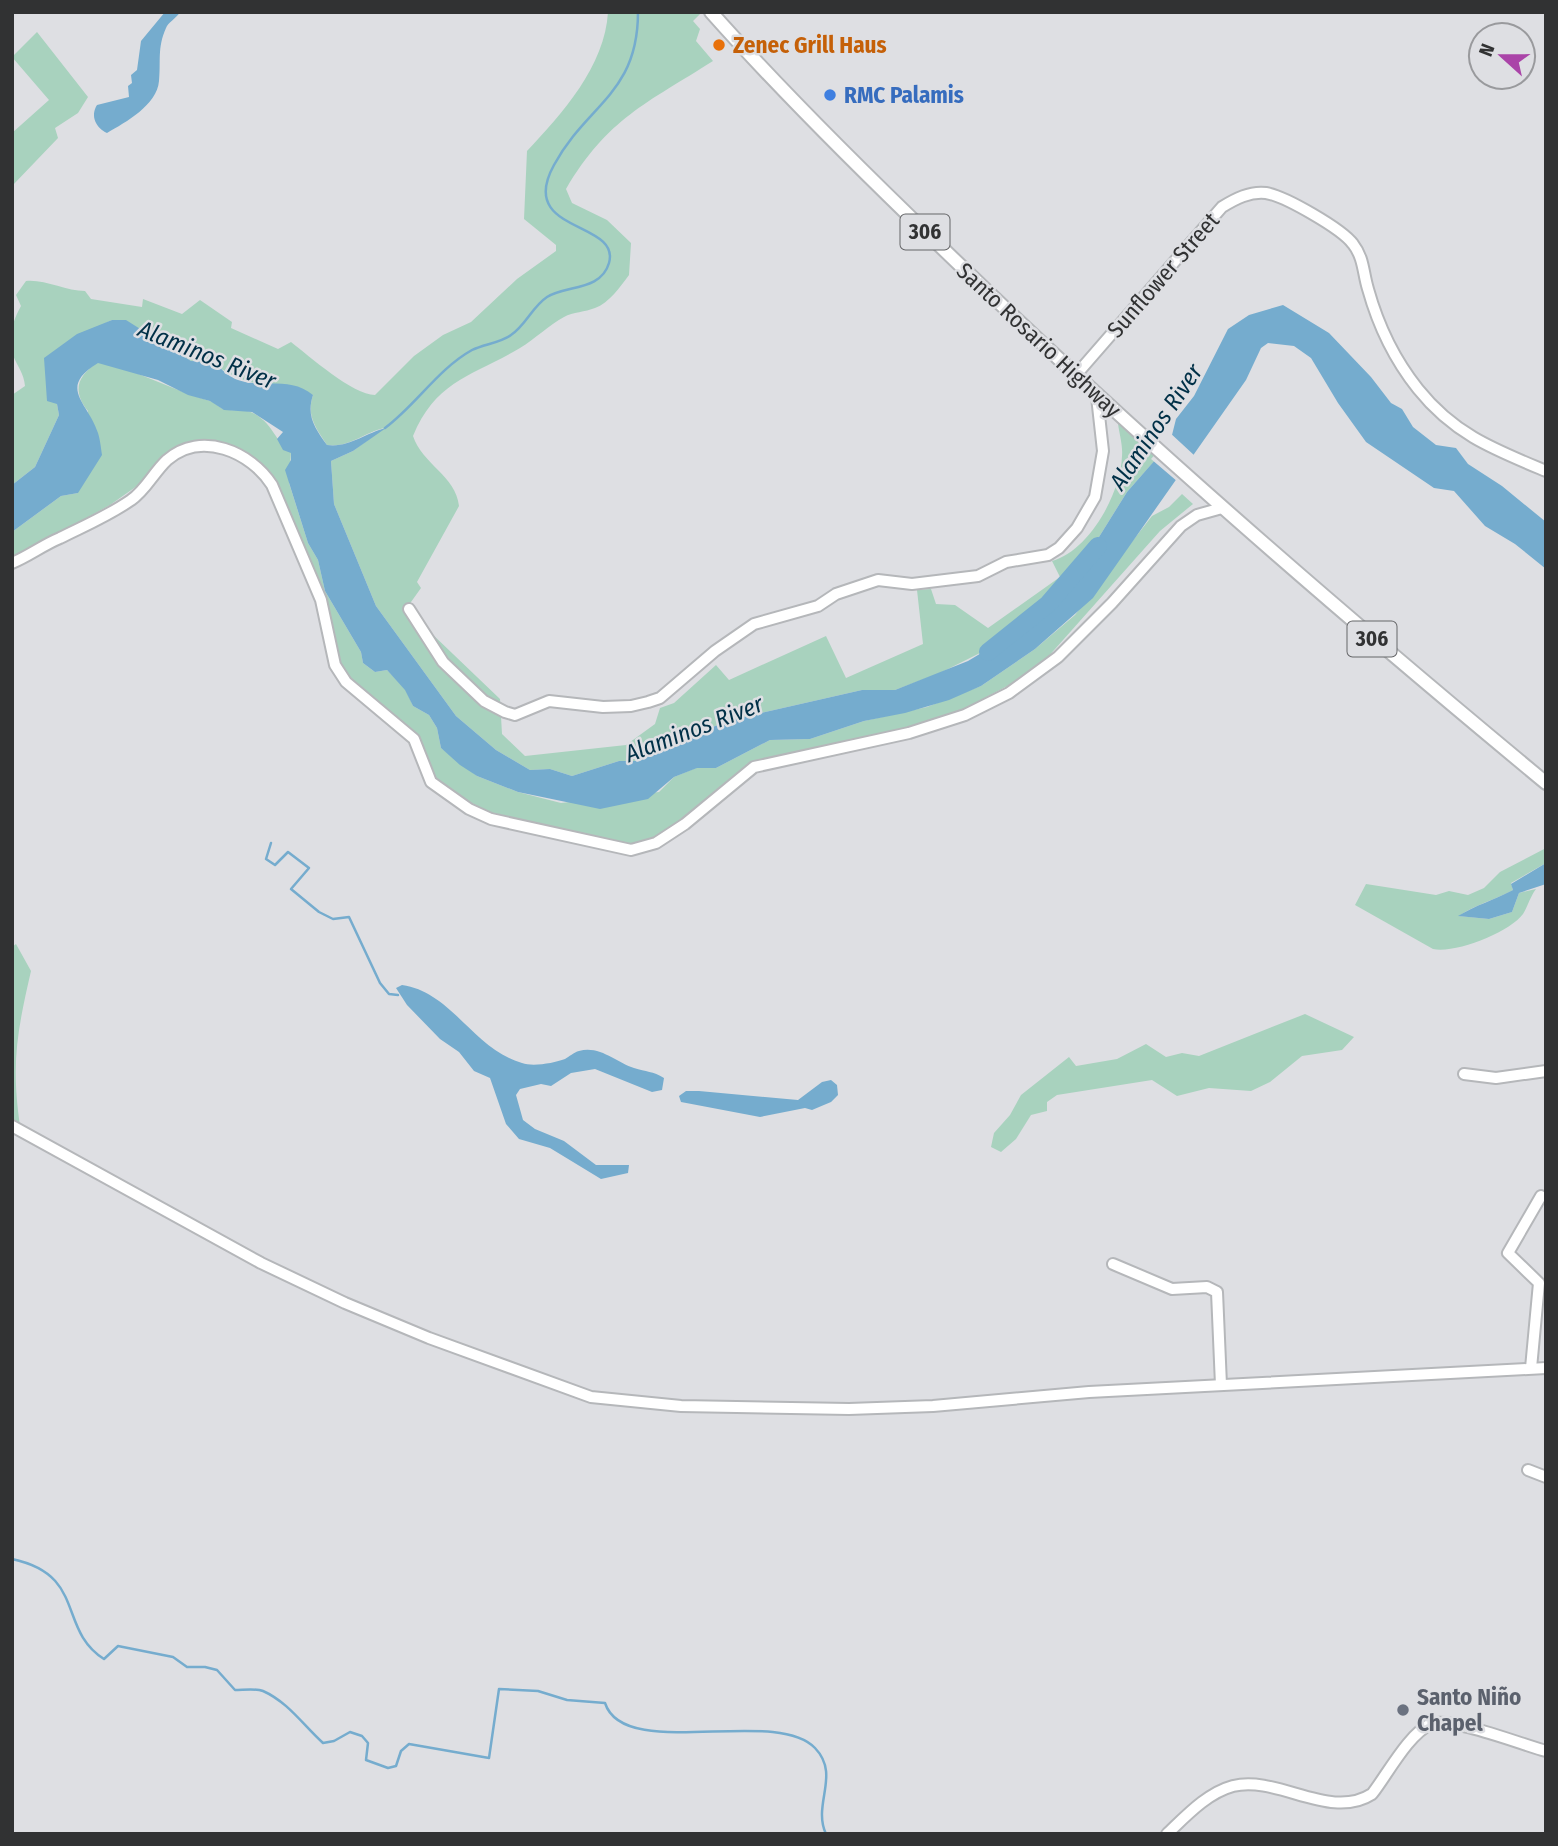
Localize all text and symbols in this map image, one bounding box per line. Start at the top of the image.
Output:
north arrow [1467,21,1537,91]
place label: Zenec Grill Haus [733,31,887,59]
marker: Zenec Grill Haus [711,37,727,53]
text: N [1474,41,1499,60]
place label: RMC Palamis [844,81,964,109]
marker: RMC Palamis [822,87,838,103]
street label: Sunflower Street [1101,206,1225,343]
road number: 306 [900,215,950,250]
street label: Santo Rosario Highway [951,257,1128,424]
water label: Alaminos River [133,314,280,396]
water label: Alaminos River [1103,358,1209,496]
road number: 306 [1348,622,1396,656]
water label: Alaminos River [620,690,768,769]
place label: Santo Niño Chapel [1417,1683,1521,1737]
marker: Santo Niño Chapel [1395,1702,1411,1718]

